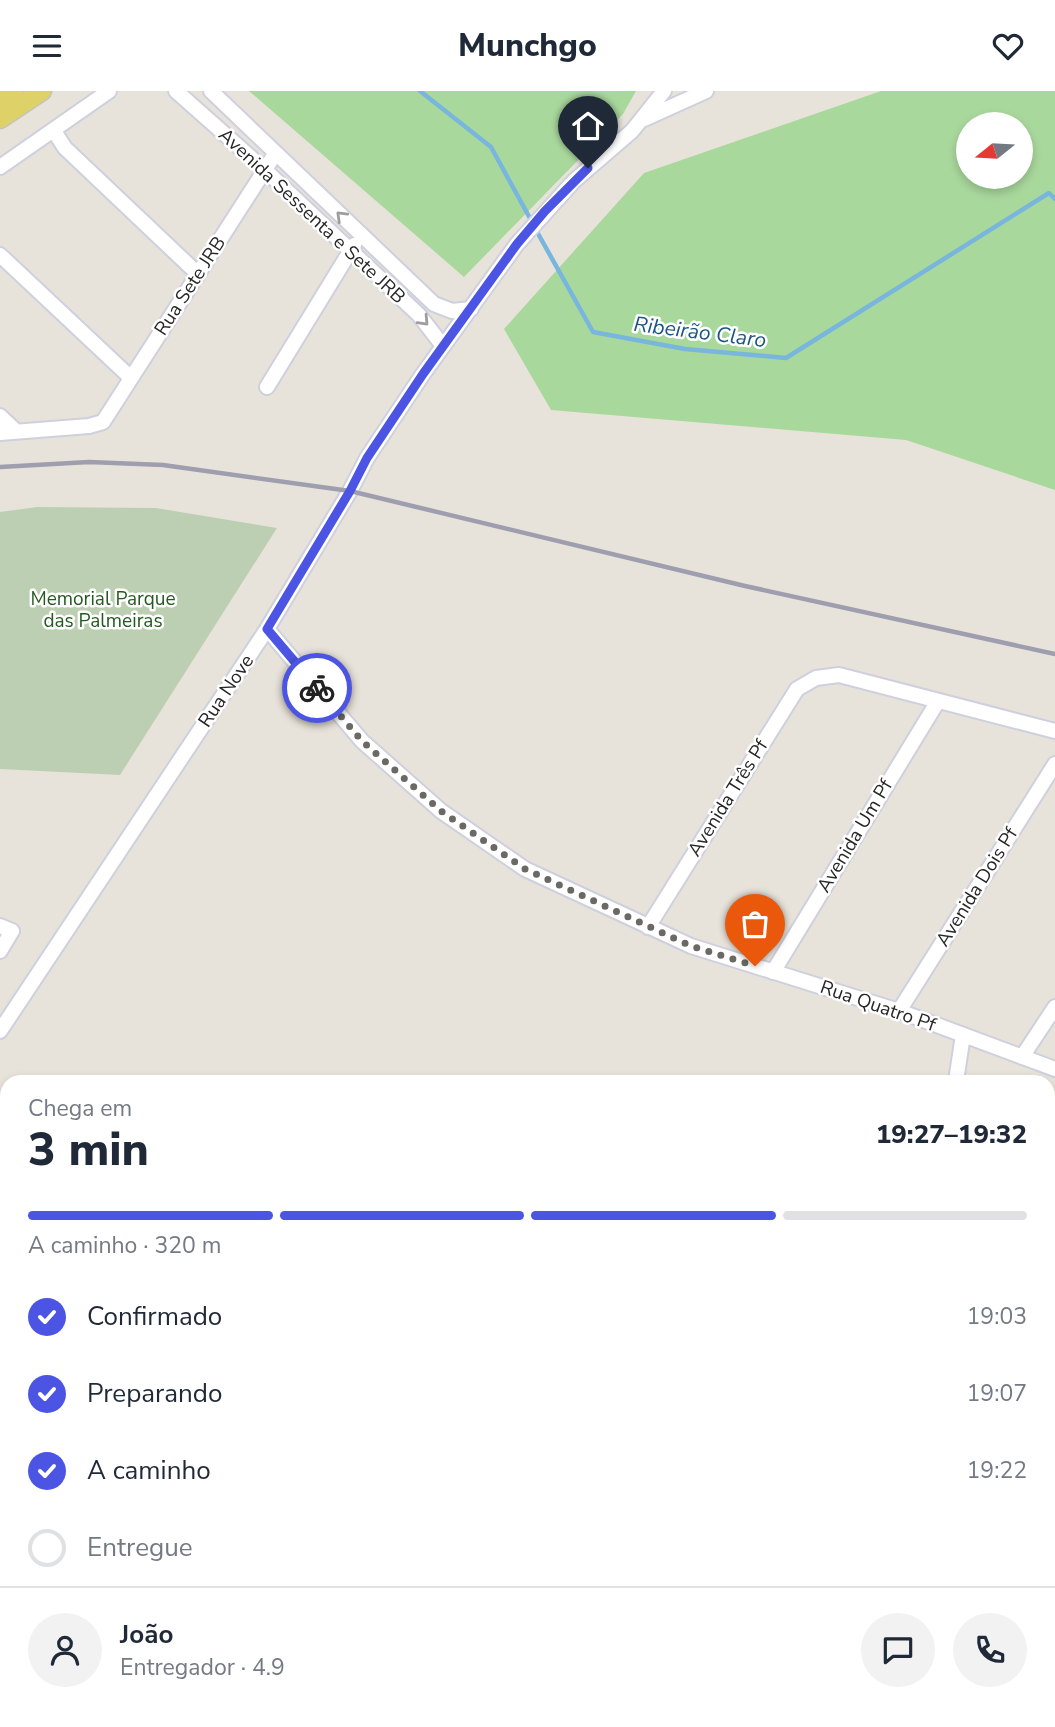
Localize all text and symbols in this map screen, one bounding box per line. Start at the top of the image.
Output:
text: Munchgo [458,24,597,67]
icon: menu [28,27,66,65]
icon: heart [989,27,1027,65]
pin [558,96,618,168]
icon: home [569,107,607,145]
north arrow [956,112,1032,189]
map controls [956,112,1033,189]
street label: Avenida Sessenta e Sete JRB [213,122,411,310]
one-way arrow [336,212,349,225]
street label: Rua Sete JRB [148,231,232,341]
water label: Ribeirão Claro [632,310,768,354]
one-way arrow [415,313,428,326]
park label: Memorial Parque das Palmeiras [30,586,176,634]
street label: Rua Nove [192,650,260,732]
courier [282,653,352,723]
icon: bike [298,669,336,707]
street label: Avenida Três Pf [682,734,775,861]
street label: Avenida Um Pf [811,774,899,897]
street label: Avenida Dois Pf [930,822,1024,951]
pin [725,894,785,966]
icon: bag [736,905,774,943]
street label: Rua Quatro Pf [817,974,940,1038]
text: Chega em [28,1093,132,1124]
text: 19:27–19:32 [876,1117,1027,1152]
text: 3 min [28,1118,149,1181]
text: A caminho · 320 m [28,1230,221,1261]
icon: check [28,1298,66,1336]
text: Confirmado [87,1299,222,1334]
text: 19:03 [967,1301,1027,1332]
icon: check [28,1375,66,1413]
text: Preparando [87,1376,222,1411]
text: 19:07 [967,1378,1027,1409]
icon: check [28,1452,66,1490]
text: A caminho [87,1453,211,1488]
text: 19:22 [967,1455,1027,1486]
text: Entregue [87,1530,193,1565]
button: person [28,1613,102,1687]
button: chat [861,1613,935,1687]
button: phone [953,1613,1027,1687]
text: João [120,1617,173,1652]
text: Entregador · 4.9 [120,1652,285,1683]

